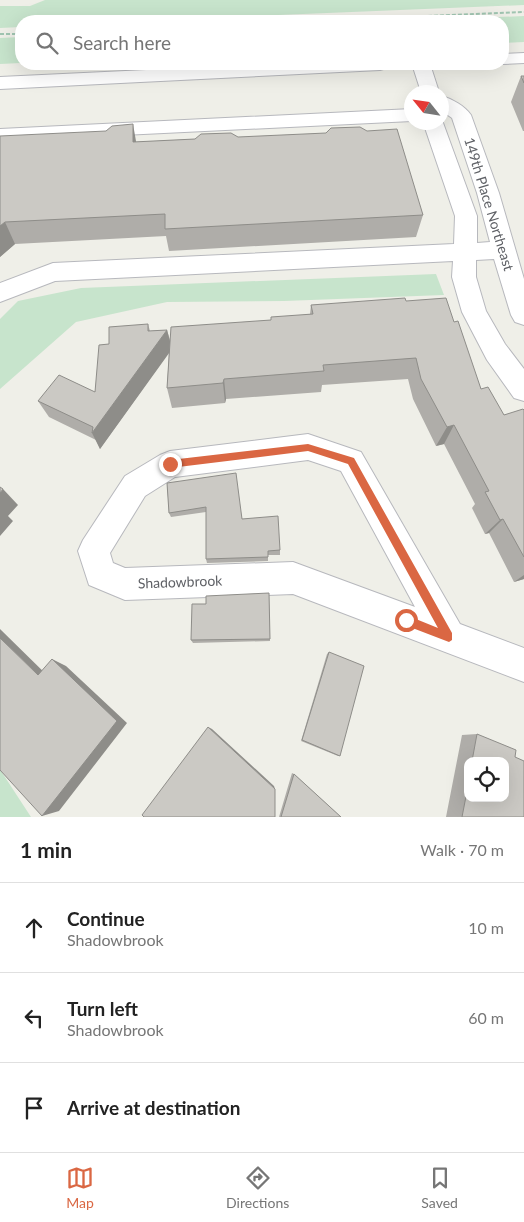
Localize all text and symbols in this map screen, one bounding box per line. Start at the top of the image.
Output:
search box [15,15,509,70]
icon: search [33,29,61,57]
text: Search here [73,31,171,54]
north arrow [404,85,449,130]
street label: 149th Place Northeast [461,135,518,273]
route end [159,453,182,476]
street label: Shadowbrook [137,571,223,591]
route start [395,609,418,632]
map controls [464,757,509,802]
button: locate [464,757,509,802]
text: 1 min [20,837,72,862]
text: Walk · 70 m [420,840,504,859]
text: Continue [67,907,145,930]
icon: ahead [20,914,48,942]
text: 10 m [468,918,504,937]
text: Shadowbrook [67,930,164,949]
text: Turn left [67,997,138,1020]
icon: left [20,1004,48,1032]
text: 60 m [468,1008,504,1027]
text: Shadowbrook [67,1020,164,1039]
icon: arrive [20,1094,48,1122]
text: Arrive at destination [67,1096,240,1119]
tab: Map [66,1164,94,1211]
tab: Directions [226,1164,289,1211]
tab: Saved [421,1164,458,1211]

